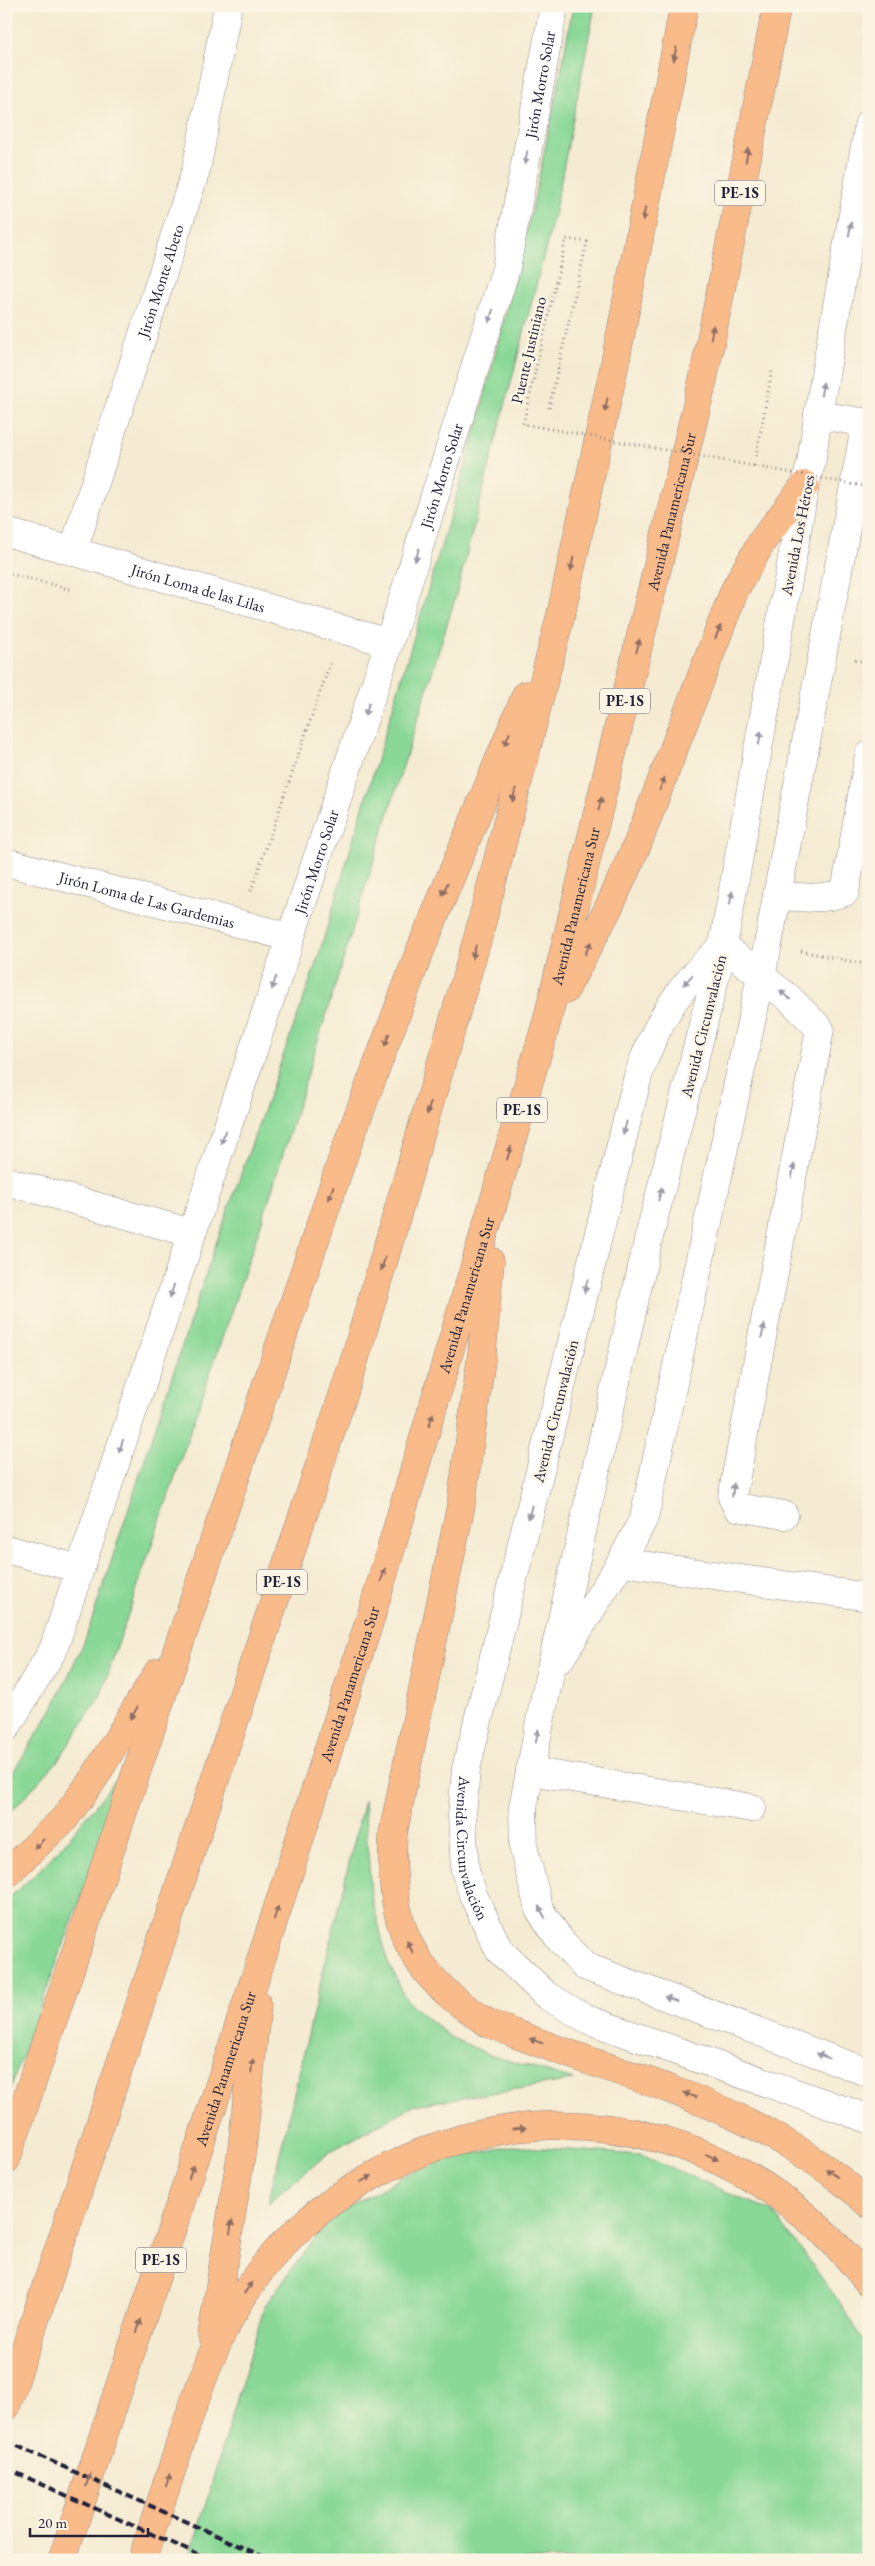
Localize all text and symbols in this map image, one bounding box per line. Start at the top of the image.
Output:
street label: Jirón Morro Solar [520,29,560,142]
one-way arrow [670,47,678,63]
one-way arrow [743,148,751,163]
one-way arrow [522,150,530,165]
road number: PE-1S [715,180,765,206]
one-way arrow [640,206,648,221]
one-way arrow [847,221,855,237]
street label: Jirón Monte Abeto [132,222,189,342]
street label: Puente Justiniano [506,294,551,406]
one-way arrow [487,309,495,324]
one-way arrow [709,324,717,340]
one-way arrow [819,381,827,397]
one-way arrow [602,398,610,413]
street label: Jirón Morro Solar [415,420,468,533]
street label: Avenida Panamericana Sur [642,430,701,594]
street label: Avenida Los Héroes [775,473,819,598]
one-way arrow [412,547,420,562]
one-way arrow [568,557,576,572]
street label: Jirón Loma de las Lilas [127,558,267,618]
one-way arrow [715,624,722,639]
one-way arrow [634,639,642,654]
road number: PE-1S [600,688,650,714]
one-way arrow [363,702,370,717]
one-way arrow [756,730,764,746]
one-way arrow [503,731,511,746]
one-way arrow [658,777,666,791]
one-way arrow [510,787,518,802]
one-way arrow [596,796,604,811]
street label: Jirón Morro Solar [289,806,344,919]
street label: Avenida Panamericana Sur [546,824,605,988]
street label: Jirón Loma de Las Gardemias [55,866,237,933]
one-way arrow [441,882,449,897]
one-way arrow [728,890,736,906]
one-way arrow [584,941,592,955]
one-way arrow [469,945,477,960]
street label: Avenida Circunvalación [675,952,732,1101]
one-way arrow [682,974,694,986]
one-way arrow [270,976,278,991]
one-way arrow [780,989,792,1001]
one-way arrow [383,1033,391,1048]
road number: PE-1S [497,1098,547,1122]
one-way arrow [424,1101,432,1116]
one-way arrow [621,1121,629,1136]
one-way arrow [219,1130,227,1145]
one-way arrow [506,1145,514,1160]
one-way arrow [790,1163,798,1179]
one-way arrow [327,1186,335,1201]
one-way arrow [656,1186,664,1201]
street label: Avenida Panamericana Sur [433,1214,500,1377]
one-way arrow [379,1257,387,1272]
one-way arrow [582,1278,590,1293]
one-way arrow [168,1284,175,1299]
one-way arrow [759,1323,767,1338]
street label: Avenida Circunvalación [527,1337,584,1486]
one-way arrow [427,1412,435,1427]
one-way arrow [116,1438,124,1453]
one-way arrow [729,1482,737,1498]
one-way arrow [526,1504,534,1519]
one-way arrow [380,1567,388,1582]
road number: PE-1S [257,1570,307,1594]
street label: Avenida Panamericana Sur [315,1603,385,1765]
one-way arrow [129,1706,138,1719]
one-way arrow [533,1727,541,1743]
street label: Avenida Circunvalación [451,1774,494,1924]
one-way arrow [34,1838,46,1850]
one-way arrow [538,1904,546,1919]
one-way arrow [272,1906,280,1921]
one-way arrow [406,1940,414,1954]
street label: Avenida Panamericana Sur [190,1988,261,2150]
one-way arrow [663,1995,678,2003]
one-way arrow [529,2037,544,2044]
one-way arrow [815,2052,830,2060]
one-way arrow [248,2058,256,2074]
one-way arrow [682,2091,697,2098]
one-way arrow [511,2124,527,2132]
one-way arrow [704,2153,719,2161]
one-way arrow [187,2164,195,2179]
one-way arrow [826,2167,839,2178]
one-way arrow [359,2175,373,2183]
one-way arrow [227,2219,235,2235]
road number: PE-1S [136,2248,186,2272]
one-way arrow [243,2281,253,2295]
one-way arrow [136,2318,144,2333]
one-way arrow [85,2473,93,2488]
one-way arrow [165,2473,172,2488]
scale bar [30,2506,148,2538]
text: 20 m [38,2513,67,2532]

